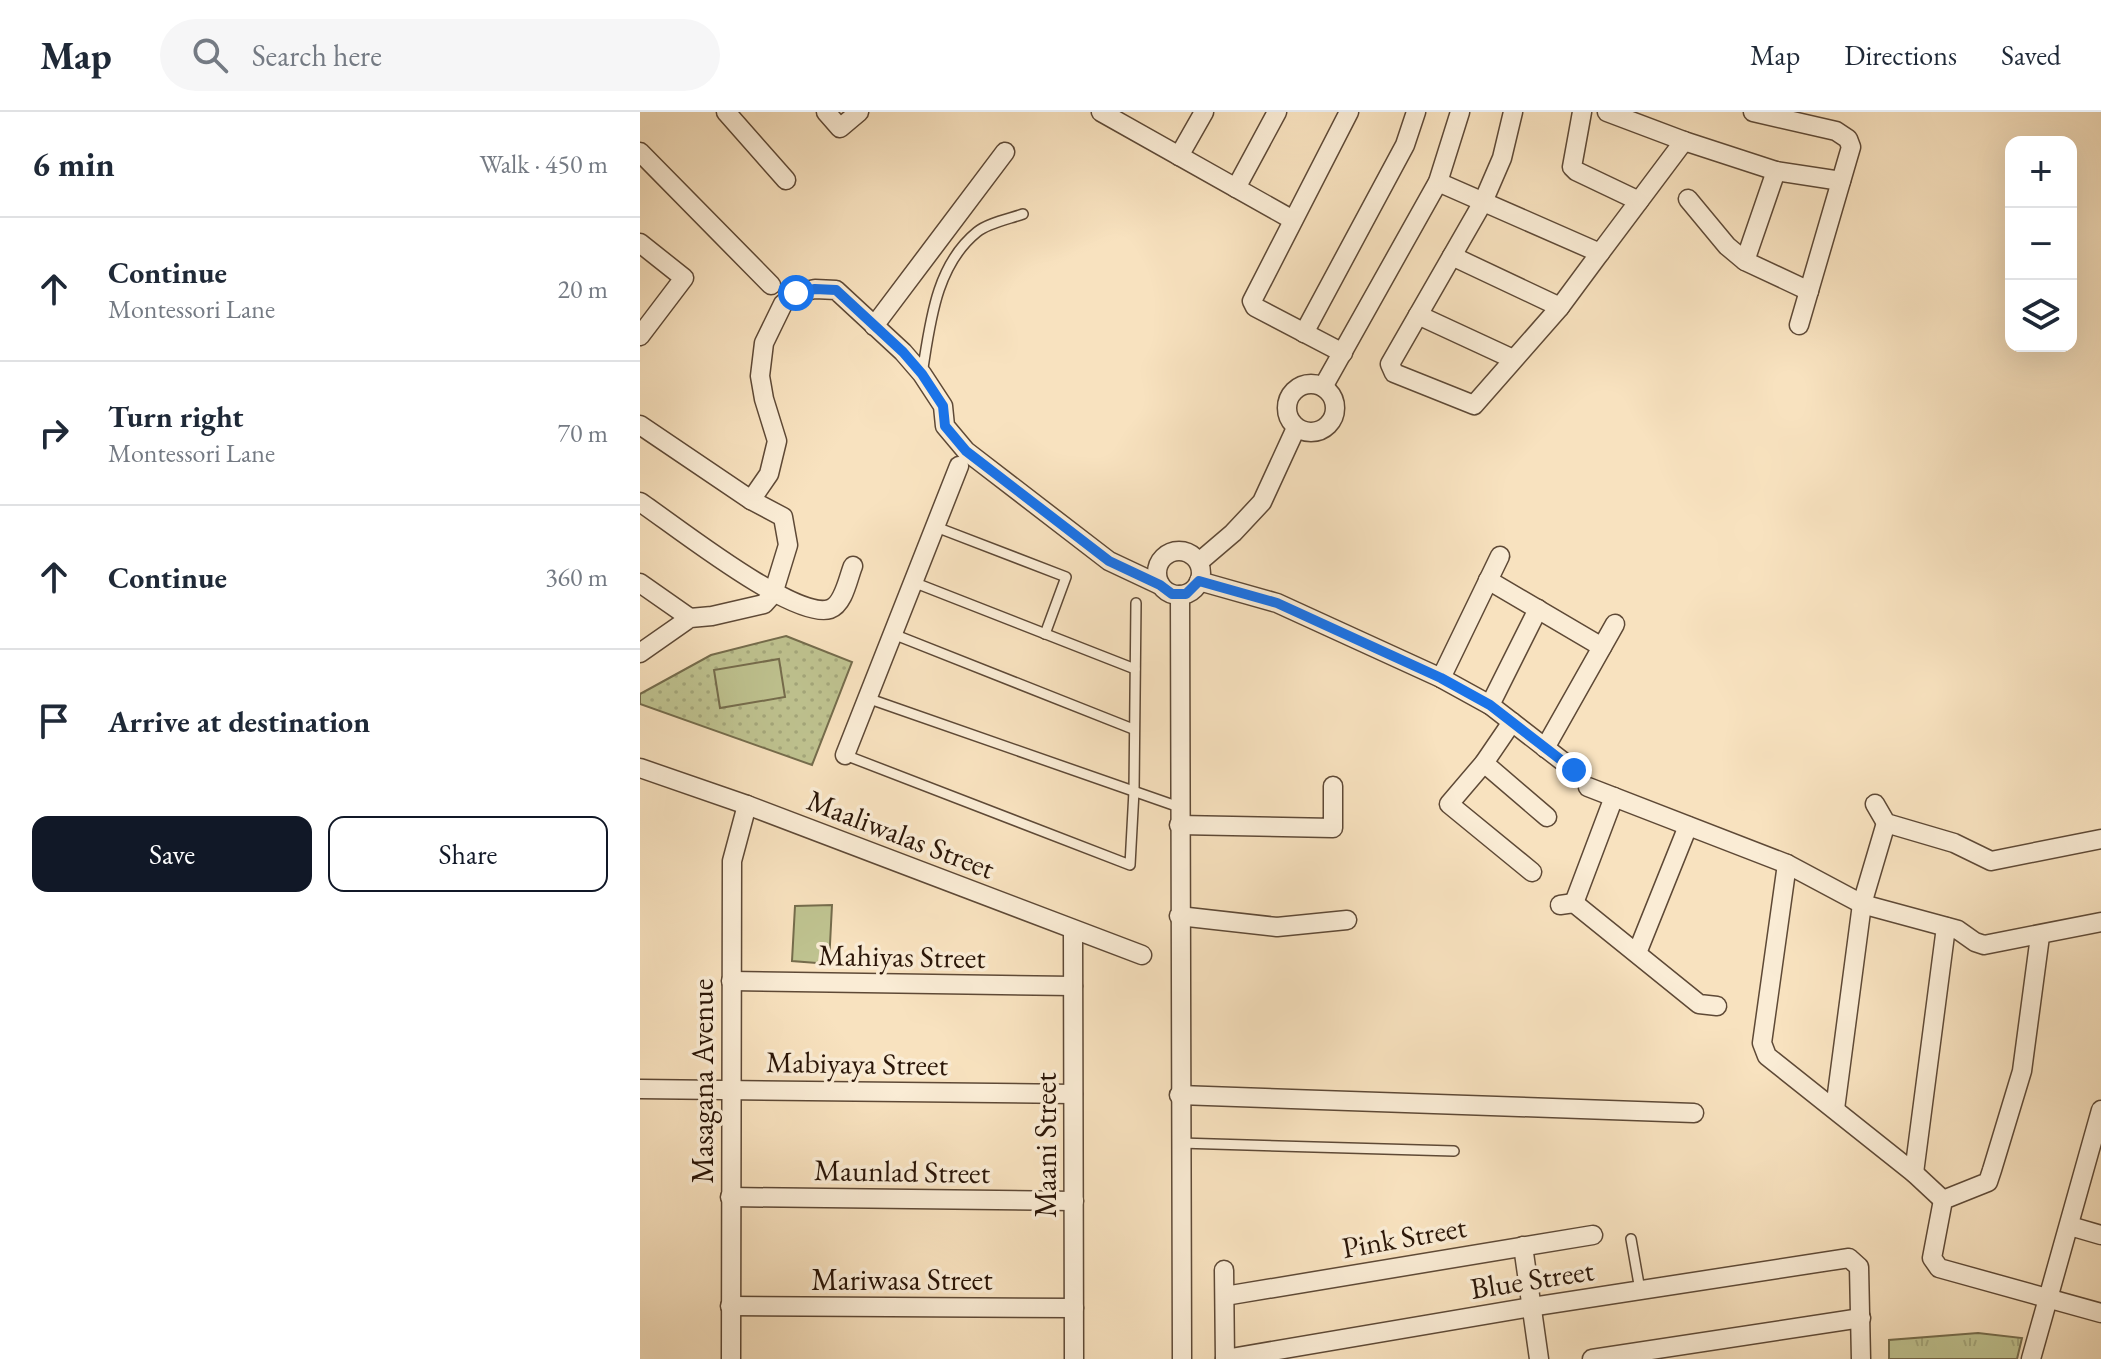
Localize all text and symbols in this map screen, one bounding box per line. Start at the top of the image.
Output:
search box [160,19,720,91]
text: Map [40,31,112,80]
icon: search [188,33,232,77]
text: Search here [252,36,382,75]
text: Map [1750,37,1800,73]
text: Directions [1844,37,1957,73]
text: Saved [2001,37,2061,73]
map controls [2005,136,2077,352]
button: + [2005,136,2077,208]
text: 6 min [32,142,115,186]
text: Walk · 450 m [480,147,608,181]
button: − [2005,208,2077,280]
text: Continue [108,253,227,292]
icon: ahead [32,267,76,311]
text: 20 m [558,272,608,306]
route start [778,275,814,311]
button: layers [2005,280,2077,352]
text: Montessori Lane [108,292,275,326]
text: Turn right [108,397,244,436]
icon: right [32,411,76,455]
text: 70 m [558,416,608,450]
text: Montessori Lane [108,436,275,470]
icon: ahead [32,555,76,599]
text: Continue [108,558,227,597]
text: 360 m [545,560,608,594]
icon: arrive [32,699,76,743]
text: Arrive at destination [108,702,370,741]
route end [1556,752,1592,788]
street label: Maaliwalas Street [802,780,1001,888]
button: Save [32,816,312,892]
button: Share [328,816,608,892]
street label: Mahiyas Street [818,935,987,977]
street label: Masagana Avenue [683,979,722,1184]
street label: Mabiyaya Street [766,1042,949,1084]
street label: Maani Street [1026,1072,1065,1218]
street label: Maunlad Street [814,1150,991,1192]
street label: Pink Street [1339,1207,1470,1267]
street label: Blue Street [1468,1250,1597,1308]
street label: Mariwasa Street [811,1260,993,1299]

